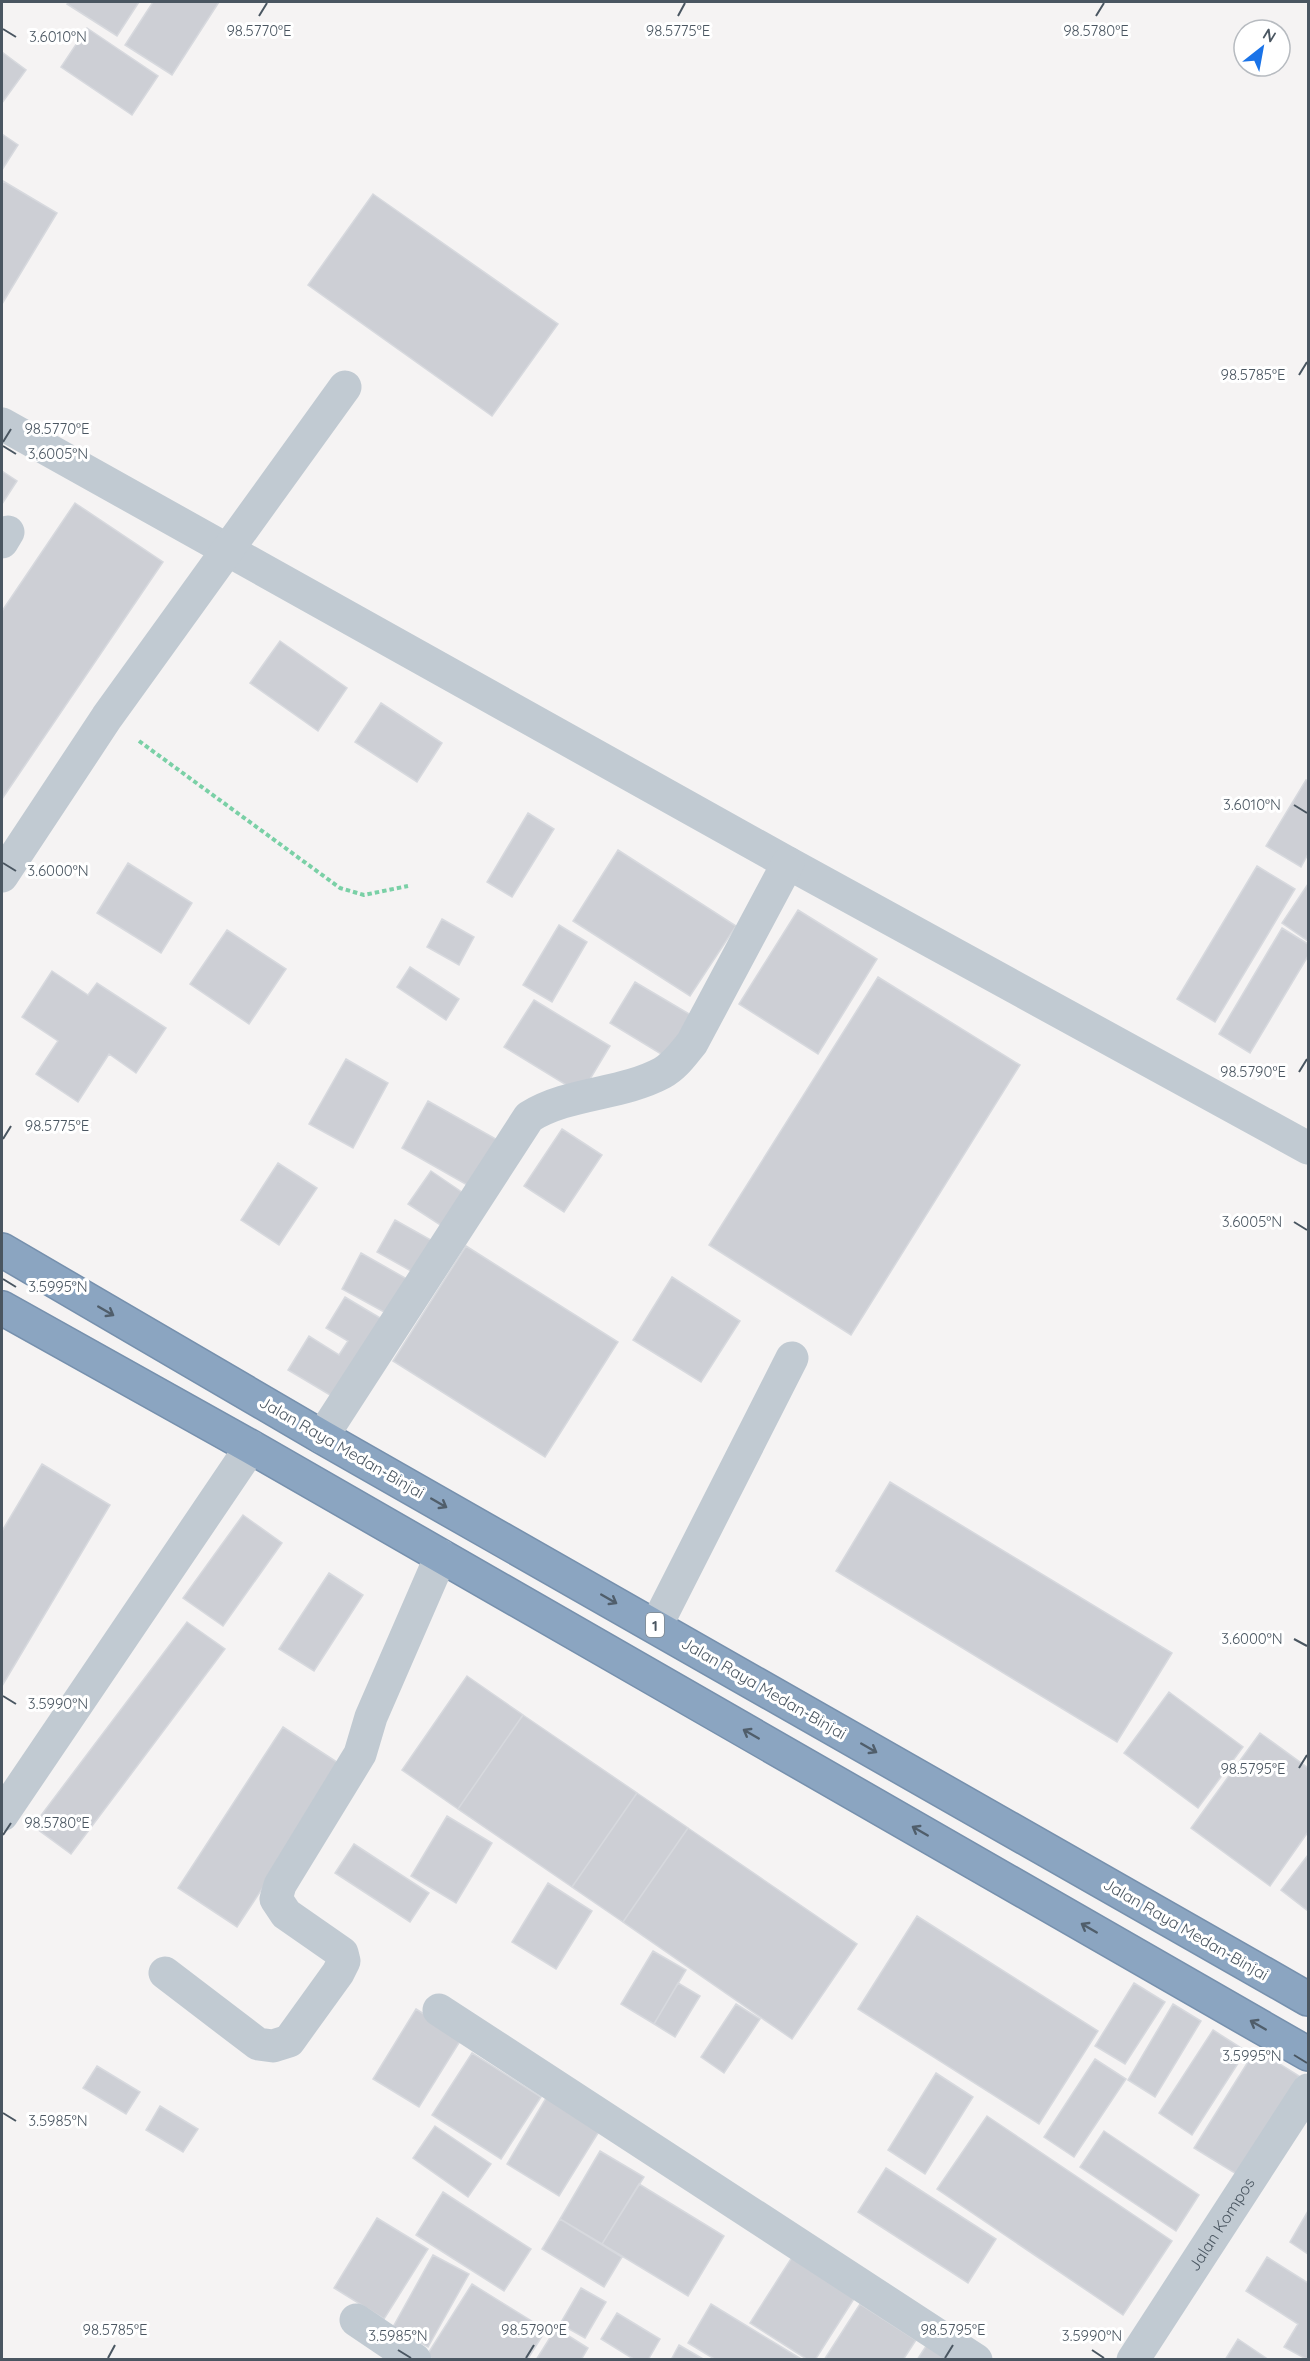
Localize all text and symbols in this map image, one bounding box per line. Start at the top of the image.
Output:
north arrow [1232,18,1292,78]
text: 98.5770°E [226,21,292,40]
text: 98.5775°E [646,21,710,40]
text: 98.5780°E [1063,21,1129,40]
text: N [1260,24,1280,47]
text: 3.6010°N [29,27,87,46]
text: 98.5785°E [1221,365,1285,384]
text: 98.5770°E [24,419,90,438]
text: 3.6005°N [28,444,88,463]
text: 3.6010°N [1223,795,1281,814]
text: 3.6000°N [27,861,89,880]
text: 98.5790°E [1220,1062,1286,1081]
text: 98.5775°E [25,1116,89,1135]
text: 3.6005°N [1222,1212,1282,1231]
text: 3.5995°N [28,1277,88,1296]
one-way arrow [98,1306,115,1318]
street label: Jalan Raya Medan-Binjai [256,1392,428,1502]
one-way arrow [430,1497,447,1509]
one-way arrow [600,1593,617,1605]
road number: 1 [646,1613,664,1637]
text: 3.6000°N [1221,1629,1283,1648]
street label: Jalan Raya Medan-Binjai [678,1633,850,1743]
text: 3.5990°N [28,1694,88,1713]
one-way arrow [742,1728,760,1739]
one-way arrow [860,1742,877,1754]
text: 98.5795°E [1220,1759,1286,1778]
text: 98.5780°E [24,1813,90,1832]
one-way arrow [911,1825,929,1836]
street label: Jalan Raya Medan-Binjai [1100,1874,1272,1984]
one-way arrow [1081,1922,1098,1934]
one-way arrow [1250,2019,1267,2031]
text: 3.5995°N [1222,2046,1282,2065]
text: 3.5985°N [28,2111,88,2130]
street label: Jalan Kompos [1183,2174,1259,2275]
text: 98.5785°E [83,2320,147,2339]
text: 98.5790°E [501,2320,567,2339]
text: 98.5795°E [920,2320,986,2339]
text: 3.5985°N [368,2326,428,2345]
text: 3.5990°N [1062,2326,1122,2345]

